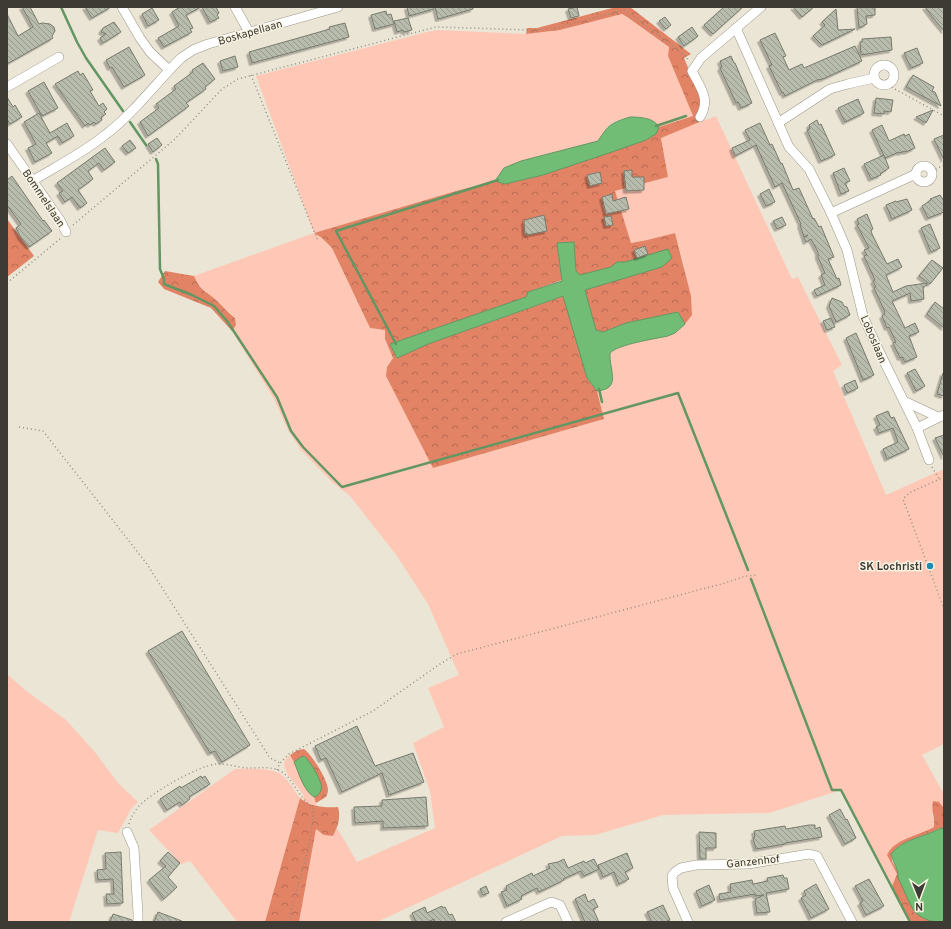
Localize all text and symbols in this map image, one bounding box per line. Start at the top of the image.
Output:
street label: Boskapellaan [217,17,284,49]
street label: Bommelslaan [19,167,68,230]
street label: Loboslaan [857,313,889,365]
place label: SK Lochristi [860,560,922,574]
marker: SK Lochristi [925,561,935,571]
street label: Ganzenhof [726,852,781,872]
north arrow [899,877,939,917]
text: N [915,899,923,913]

